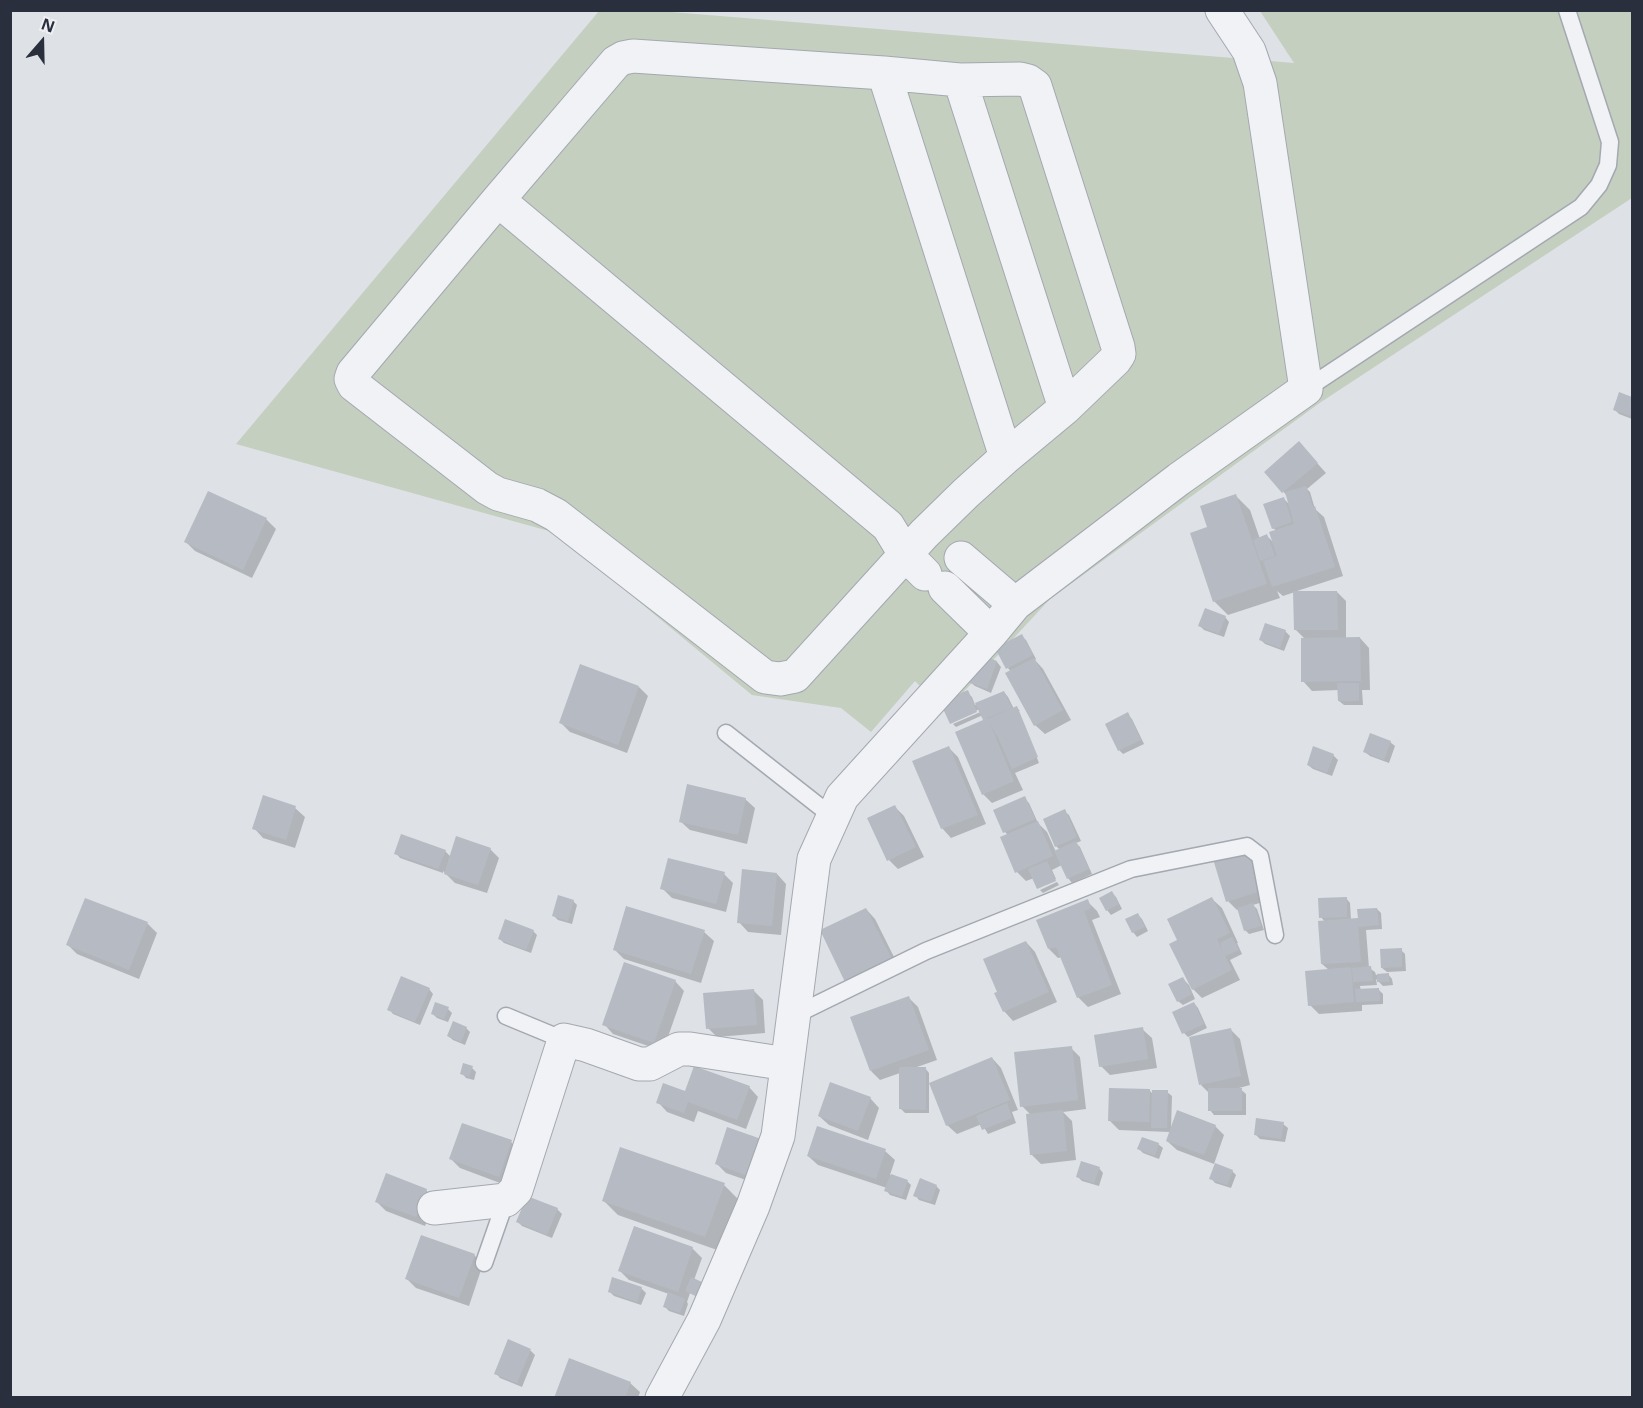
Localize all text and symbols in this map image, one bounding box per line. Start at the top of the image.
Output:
north arrow [12,12,72,72]
text: N [38,13,58,38]

